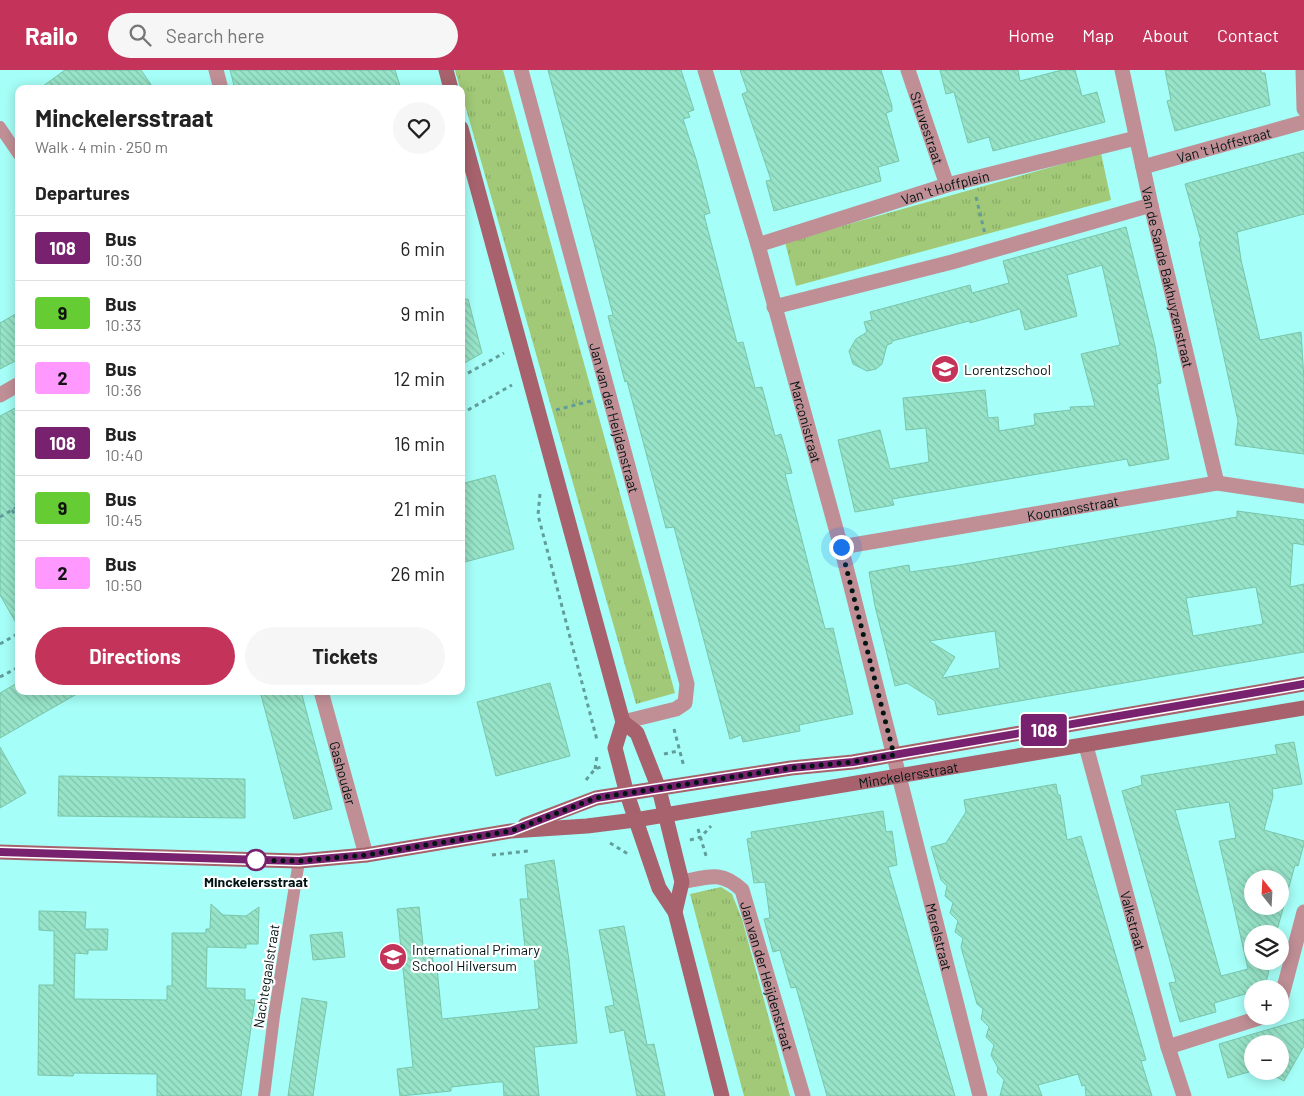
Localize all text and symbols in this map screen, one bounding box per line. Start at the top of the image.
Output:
search box [108,13,458,58]
text: Railo [25,21,78,50]
icon: search [126,21,154,49]
text: Search here [166,24,265,47]
text: Home [1008,24,1054,46]
text: Map [1082,24,1114,46]
text: About [1142,24,1189,46]
text: Contact [1217,24,1279,46]
street label: Struvestraat [907,89,948,166]
button: heart [393,102,445,154]
text: Minckelersstraat [35,103,213,132]
street label: Van 't Hoffstraat [1175,123,1273,166]
text: Walk · 4 min · 250 m [35,137,168,156]
street label: Van 't Hoffplein [899,166,991,208]
text: Departures [35,181,130,204]
street label: Van de Sande Bakhuyzenstraat [1139,185,1198,369]
text: Bus [105,227,137,250]
text: 108 [49,237,76,259]
text: 6 min [401,237,445,260]
text: 10:30 [105,250,142,269]
text: Bus [105,292,137,315]
text: 9 [58,302,67,324]
text: 9 min [401,302,445,325]
text: 10:33 [105,315,142,334]
street label: Jan van der Heijdenstraat [586,340,643,495]
school or university icon: Lorentzschool [930,354,960,384]
text: Bus [105,357,137,380]
place label: Lorentzschool [964,361,1051,378]
text: 2 [57,367,68,389]
text: 12 min [394,367,445,390]
street label: Marconistraat [787,379,826,465]
text: 10:36 [105,380,142,399]
text: Bus [105,422,137,445]
text: 108 [49,432,76,454]
text: 16 min [394,432,445,455]
text: 10:40 [105,445,143,464]
text: Bus [105,487,137,510]
street label: Koomansstraat [1026,491,1120,524]
text: 9 [58,497,67,519]
text: 21 min [394,497,445,520]
text: 10:45 [105,510,142,529]
your location [829,535,854,560]
text: Bus [105,552,137,575]
text: 2 [57,562,68,584]
text: 26 min [390,562,445,585]
text: 10:50 [105,575,142,594]
button: Directions [35,627,235,685]
button: Tickets [245,627,445,685]
line badge: 108 [1015,714,1073,746]
text: 108 [1031,719,1057,741]
street label: Gashouder [327,739,360,807]
street label: Minckelersstraat [857,758,960,791]
marker: Minckelersstraat [245,849,267,871]
north arrow [1244,870,1289,915]
map controls [1244,870,1289,1080]
place label: Minckelersstraat [204,873,308,890]
street label: Valkstraat [1117,889,1150,952]
street label: Jan van der Heijdenstraat [737,899,798,1053]
street label: Merelstraat [923,901,956,972]
street label: Nachtegaalstraat [249,923,283,1029]
button: layers [1244,925,1289,970]
place label: International Primary School Hilversum [412,941,540,974]
school or university icon: International Primary School Hilversum [378,942,408,972]
button: + [1244,980,1289,1025]
button: − [1244,1035,1289,1080]

